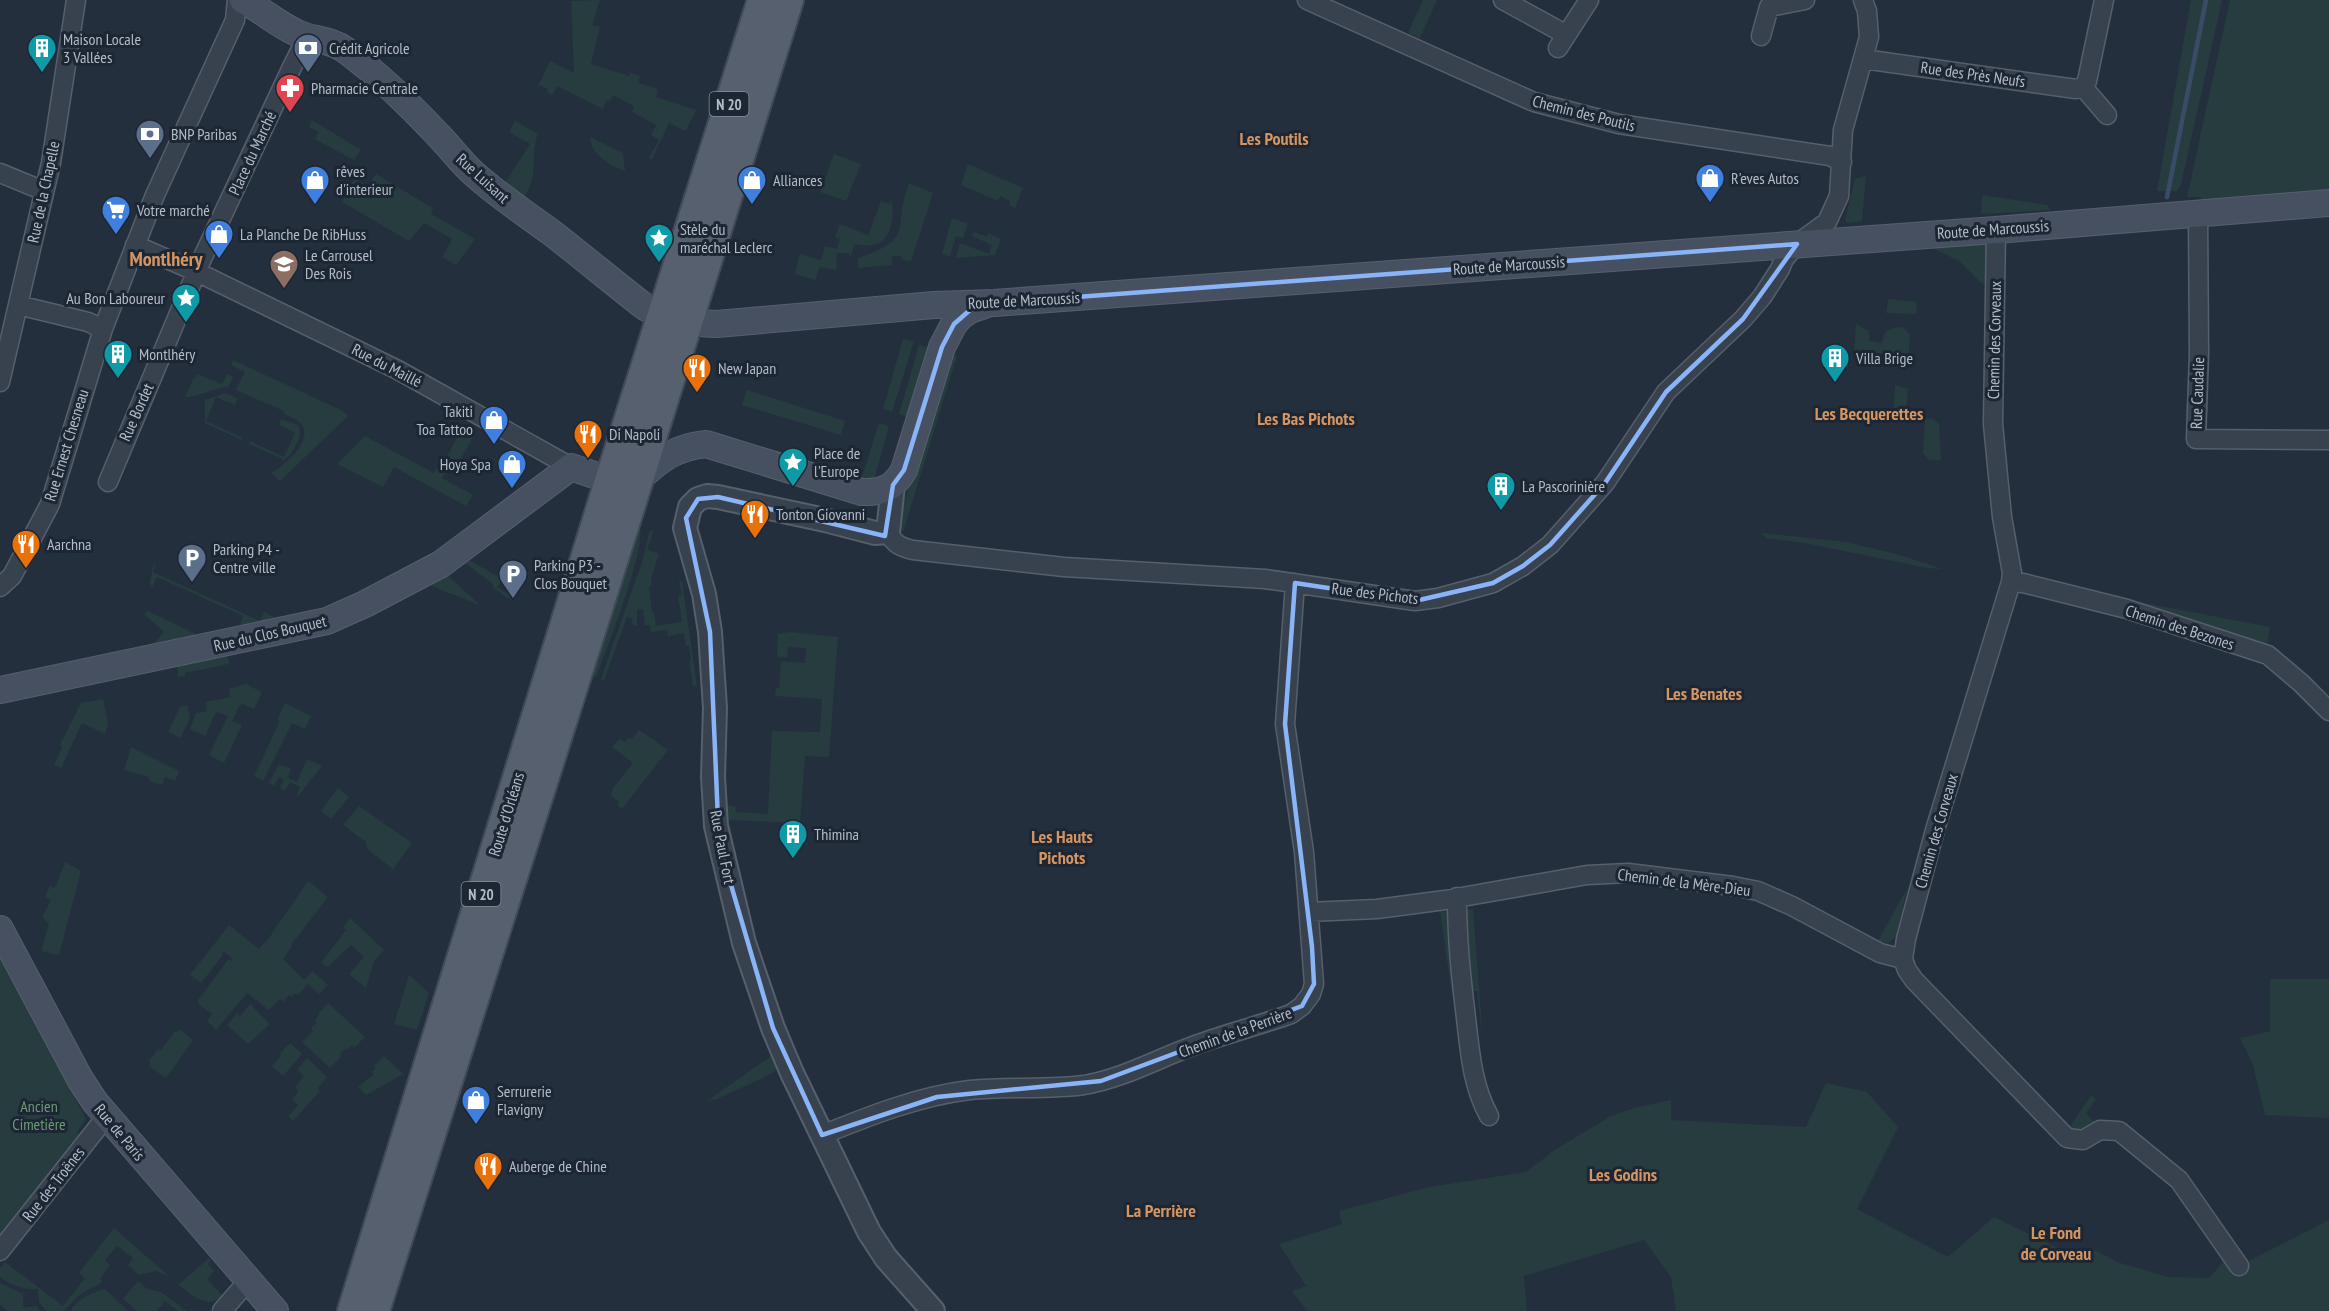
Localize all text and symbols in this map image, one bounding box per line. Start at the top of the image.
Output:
place label: Maison Locale 3 Vallées [63,29,141,67]
building icon: Maison Locale 3 Vallées [26,32,58,74]
bank icon: Crédit Agricole [292,32,324,74]
place label: Crédit Agricole [329,38,410,58]
street label: Rue des Près Neufs [1920,57,2026,91]
pharmacy icon: Pharmacie Centrale [274,72,306,114]
place label: Pharmacie Centrale [311,78,418,98]
street label: Chemin des Poutils [1531,91,1637,135]
road number: N 20 [710,92,748,116]
street label: Place du Marché [224,108,280,198]
bank icon: BNP Paribas [134,118,166,160]
place label: BNP Paribas [171,124,237,144]
district label: Les Poutils [1240,127,1308,150]
street label: Rue de la Chapelle [22,139,64,245]
street label: Rue Luisant [452,149,514,207]
place label: rêves d'interieur [336,161,394,199]
shop icon: R'eves Autos [1694,162,1726,204]
shop icon: rêves d'interieur [299,164,331,206]
shop icon: Alliances [736,164,768,206]
place label: R'eves Autos [1731,168,1799,188]
place label: Alliances [773,170,822,190]
supermarket icon: Votre marché [100,194,132,236]
place label: Votre marché [136,200,210,220]
street label: Route de Marcoussis [1936,215,2050,243]
shop icon: La Planche De RibHuss [203,218,235,260]
place label: Stèle du maréchal Leclerc [680,219,773,257]
place icon: Stèle du maréchal Leclerc [643,222,675,264]
place label: La Planche De RibHuss [240,224,366,244]
place label: Le Carrousel Des Rois [305,245,373,283]
district label: Montlhéry [129,246,204,272]
school or university icon: Le Carrousel Des Rois [268,248,300,290]
street label: Route de Marcoussis [1452,251,1566,279]
street label: Chemin des Corveaux [1983,280,2005,399]
place icon: Au Bon Laboureur [170,282,202,324]
street label: Route de Marcoussis [968,287,1080,313]
place label: Au Bon Laboureur [66,288,166,308]
building icon: Montlhéry [102,338,134,380]
street label: Rue du Maillé [349,339,425,391]
building icon: Villa Brige [1819,342,1851,384]
place label: Montlhéry [139,344,195,364]
place label: Villa Brige [1855,348,1913,368]
restaurant icon: New Japan [681,352,713,394]
street label: Rue Caudalie [2186,357,2208,429]
place label: New Japan [718,358,776,378]
street label: Rue Bordet [114,379,158,444]
street label: Rue Ernest Chesneau [39,387,93,503]
place label: Takiti Toa Tattoo [417,401,473,439]
district label: Les Becquerettes [1815,402,1923,425]
shop icon: Takiti Toa Tattoo [478,404,510,446]
district label: Les Bas Pichots [1257,407,1355,430]
restaurant icon: Di Napoli [572,418,604,460]
place label: Di Napoli [609,424,660,444]
place label: Place de l'Europe [814,443,860,481]
place icon: Place de l'Europe [777,446,809,488]
shop icon: Hoya Spa [496,448,528,490]
place label: Hoya Spa [440,454,491,474]
building icon: La Pascorinière [1485,470,1517,512]
place label: La Pascorinière [1522,476,1605,496]
restaurant icon: Tonton Giovanni [739,498,771,540]
place label: Tonton Giovanni [776,504,865,524]
restaurant icon: Aarchna [10,528,42,570]
place label: Aarchna [47,534,92,554]
place label: Parking P4 - Centre ville [213,539,280,577]
parking icon: Parking P4 - Centre ville [176,542,208,584]
place label: Parking P3 - Clos Bouquet [534,555,608,593]
parking icon: Parking P3 - Clos Bouquet [497,558,529,600]
street label: Rue des Pichots [1331,578,1419,608]
street label: Chemin des Bezones [2123,600,2237,654]
street label: Rue du Clos Bouquet [212,610,329,656]
district label: Les Benates [1666,682,1742,705]
street label: Route d'Orléans [484,770,528,858]
street label: Chemin des Corveaux [1910,771,1962,891]
street label: Rue Paul Fort [706,808,740,886]
building icon: Thimina [777,818,809,860]
place label: Thimina [814,824,859,844]
district label: Les Hauts Pichots [1031,825,1093,869]
street label: Chemin de la Mère-Dieu [1616,864,1752,900]
road number: N 20 [462,882,500,906]
street label: Chemin de la Perrière [1176,1002,1294,1062]
place label: Serrurerie Flavigny [497,1081,552,1119]
shop icon: Serrurerie Flavigny [460,1084,492,1126]
park label: Ancien Cimetière [12,1096,66,1134]
street label: Rue de Paris [90,1100,150,1164]
street label: Rue des Troënes [18,1143,88,1225]
restaurant icon: Auberge de Chine [472,1150,504,1192]
place label: Auberge de Chine [509,1156,607,1176]
district label: Les Godins [1589,1163,1657,1186]
district label: La Perrière [1126,1199,1196,1222]
district label: Le Fond de Corveau [2021,1221,2091,1265]

